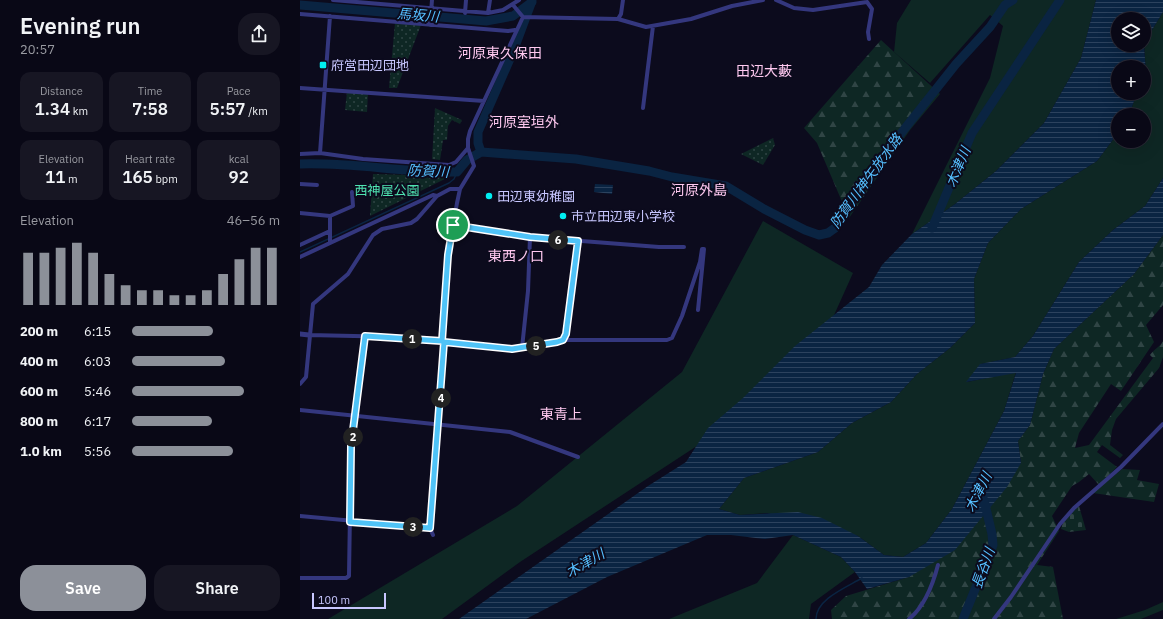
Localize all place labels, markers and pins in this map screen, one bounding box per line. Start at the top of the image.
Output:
place label: 府営田辺団地 [331,57,409,74]
marker: 府営田辺団地 [318,60,328,70]
place label: 田辺東幼稚園 [497,188,575,205]
marker: 田辺東幼稚園 [484,191,494,201]
pin [436,208,470,242]
place label: 市立田辺東小学校 [571,208,675,225]
marker: 市立田辺東小学校 [558,211,568,221]
pin: 6 [548,230,568,250]
pin: 1 [402,329,422,349]
pin: 5 [526,336,546,356]
pin: 4 [431,388,451,408]
pin: 2 [343,427,363,447]
pin: 3 [403,517,423,537]

